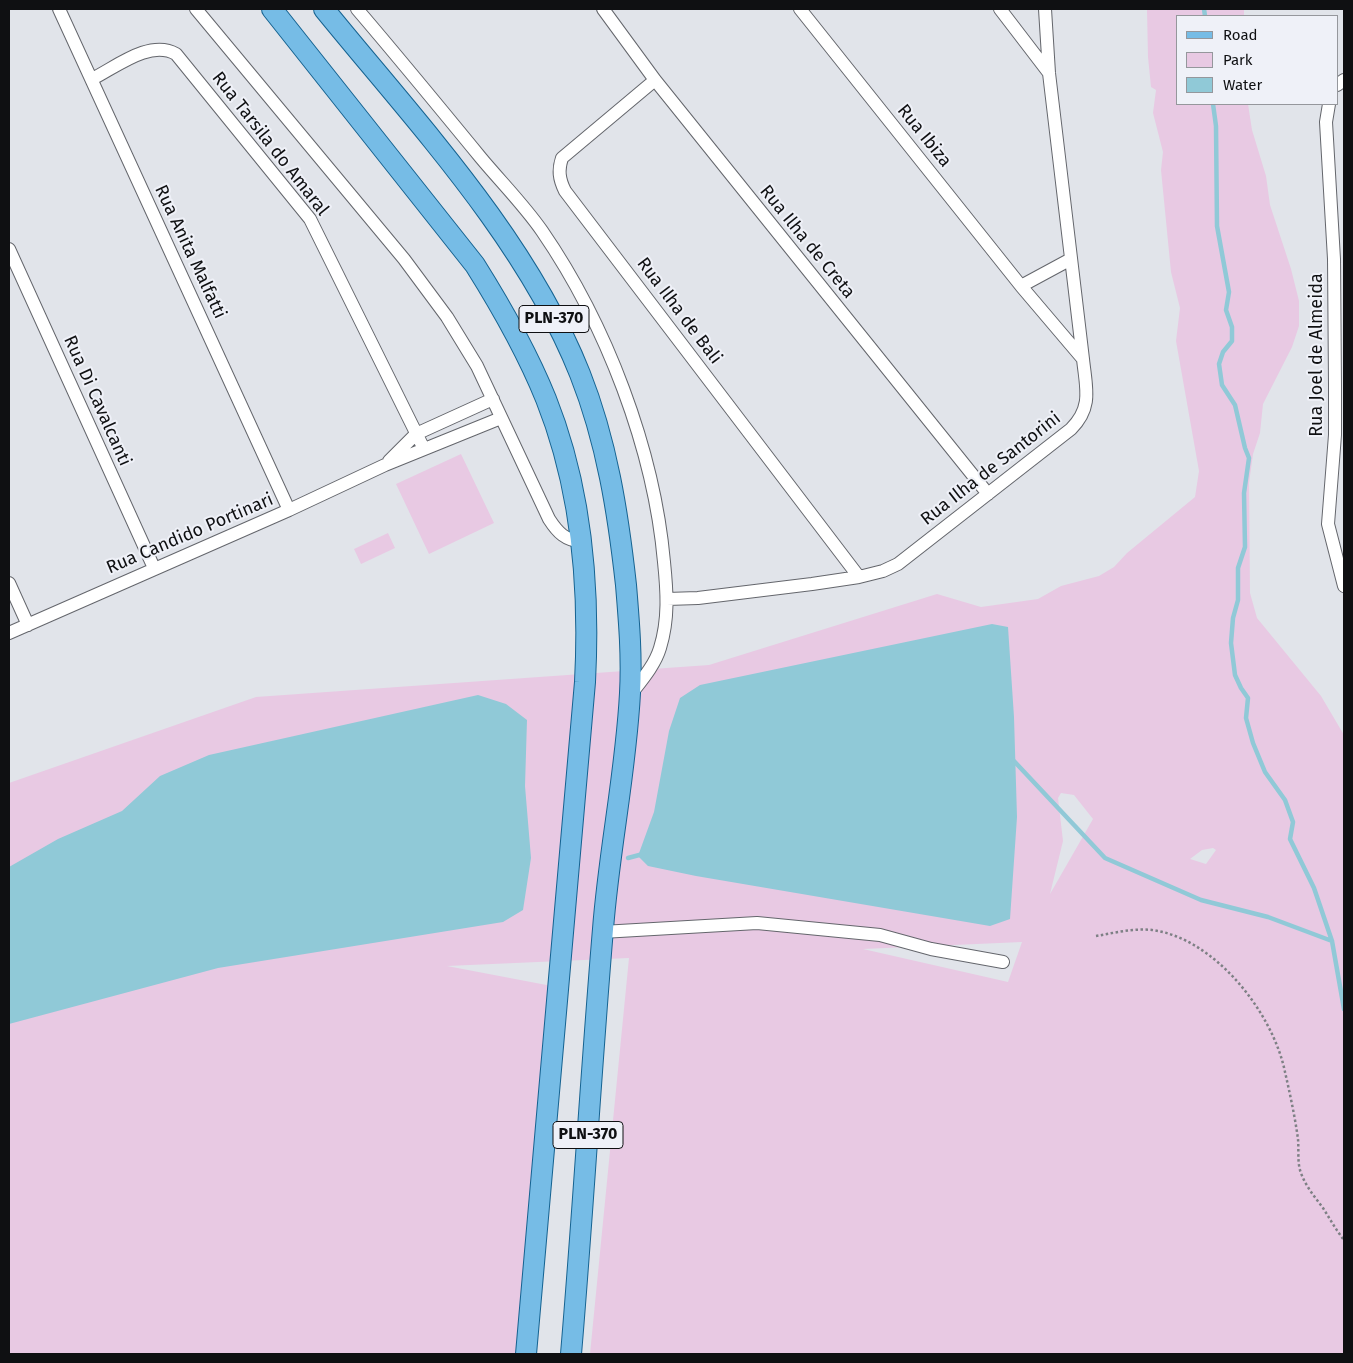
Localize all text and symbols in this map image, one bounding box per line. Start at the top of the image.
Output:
legend [1176,15,1338,105]
text: Road [1223,26,1258,44]
text: Park [1223,51,1253,69]
street label: Rua Tarsila do Amaral [207,68,333,220]
text: Water [1223,76,1262,94]
street label: Rua Ibiza [892,100,956,172]
street label: Rua Ilha de Creta [755,181,859,303]
street label: Rua Anita Malfatti [150,182,230,322]
street label: Rua Ilha de Bali [632,253,726,369]
street label: Rua Joel de Almeida [1306,273,1328,437]
road number: PLN-370 [519,306,589,332]
street label: Rua Di Cavalcanti [59,332,135,470]
street label: Rua Ilha de Santorini [917,408,1065,530]
street label: Rua Candido Portinari [103,489,277,579]
road number: PLN-370 [553,1122,623,1148]

